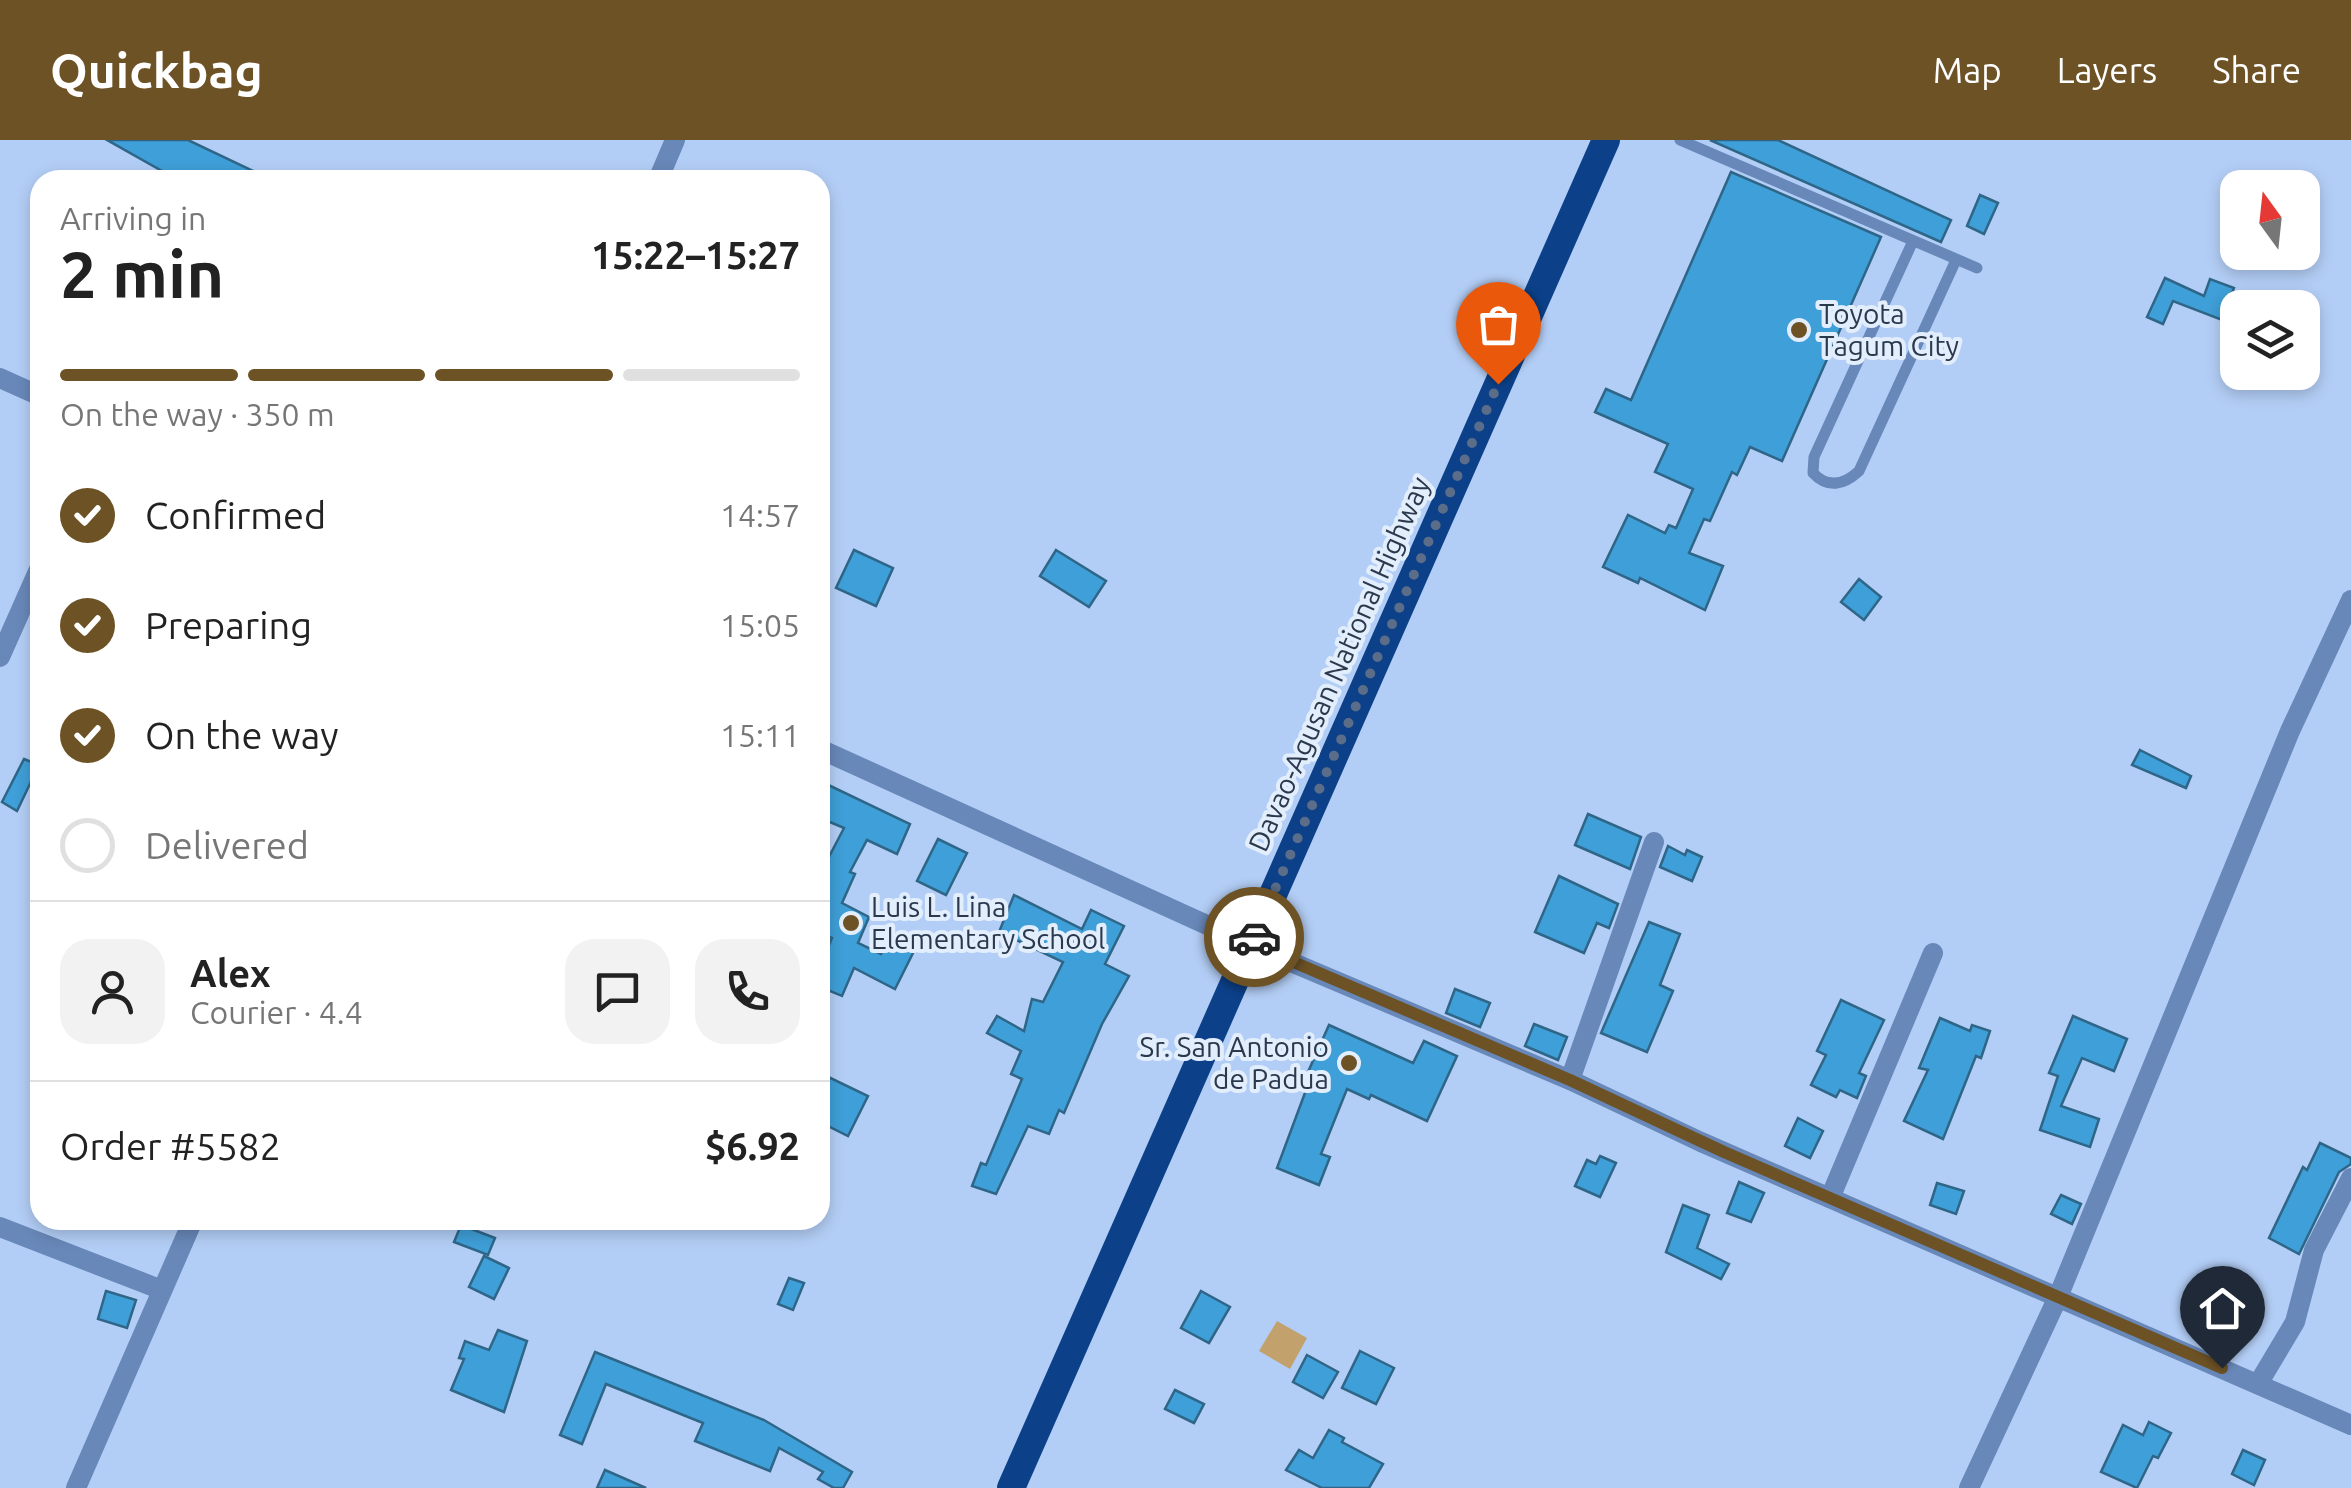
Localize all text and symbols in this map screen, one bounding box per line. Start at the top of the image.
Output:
text: Quickbag [50,43,263,97]
text: Map [1933,50,2002,90]
text: Layers [2057,50,2157,90]
text: Share [2212,50,2301,90]
north arrow [2220,170,2320,270]
map controls [2220,170,2320,390]
text: Arriving in [60,200,206,236]
text: 15:22–15:27 [591,234,800,276]
text: 2 min [60,237,224,310]
pin [1456,282,1541,385]
button: layers [2220,290,2320,390]
icon: bag [1471,297,1526,352]
place label: Toyota Tagum City [1819,298,1959,361]
marker: Toyota Tagum City [1788,319,1810,341]
text: On the way · 350 m [60,396,335,432]
street label: Davao-Agusan National Highway [1242,472,1435,856]
icon: check [60,488,115,543]
text: Confirmed [145,494,326,536]
text: 14:57 [720,497,800,533]
icon: check [60,598,115,653]
text: Preparing [145,604,312,646]
text: 15:05 [720,607,800,643]
icon: check [60,708,115,763]
text: On the way [145,714,338,756]
text: 15:11 [720,717,800,753]
text: Delivered [145,824,309,866]
courier [1204,887,1304,987]
place label: Luis L. Lina Elementary School [871,891,1105,954]
icon: car [1227,910,1282,965]
marker: Luis L. Lina Elementary School [840,912,862,934]
button: person [60,939,165,1044]
button: chat [565,939,670,1044]
button: phone [695,939,800,1044]
text: Alex [190,952,271,994]
text: Courier · 4.4 [190,994,363,1030]
place label: Sr. San Antonio de Padua [1140,1031,1329,1094]
marker: Sr. San Antonio de Padua [1338,1052,1360,1074]
text: Order #5582 [60,1125,281,1167]
text: $6.92 [705,1125,800,1167]
pin [2180,1266,2265,1369]
icon: home [2195,1281,2250,1336]

